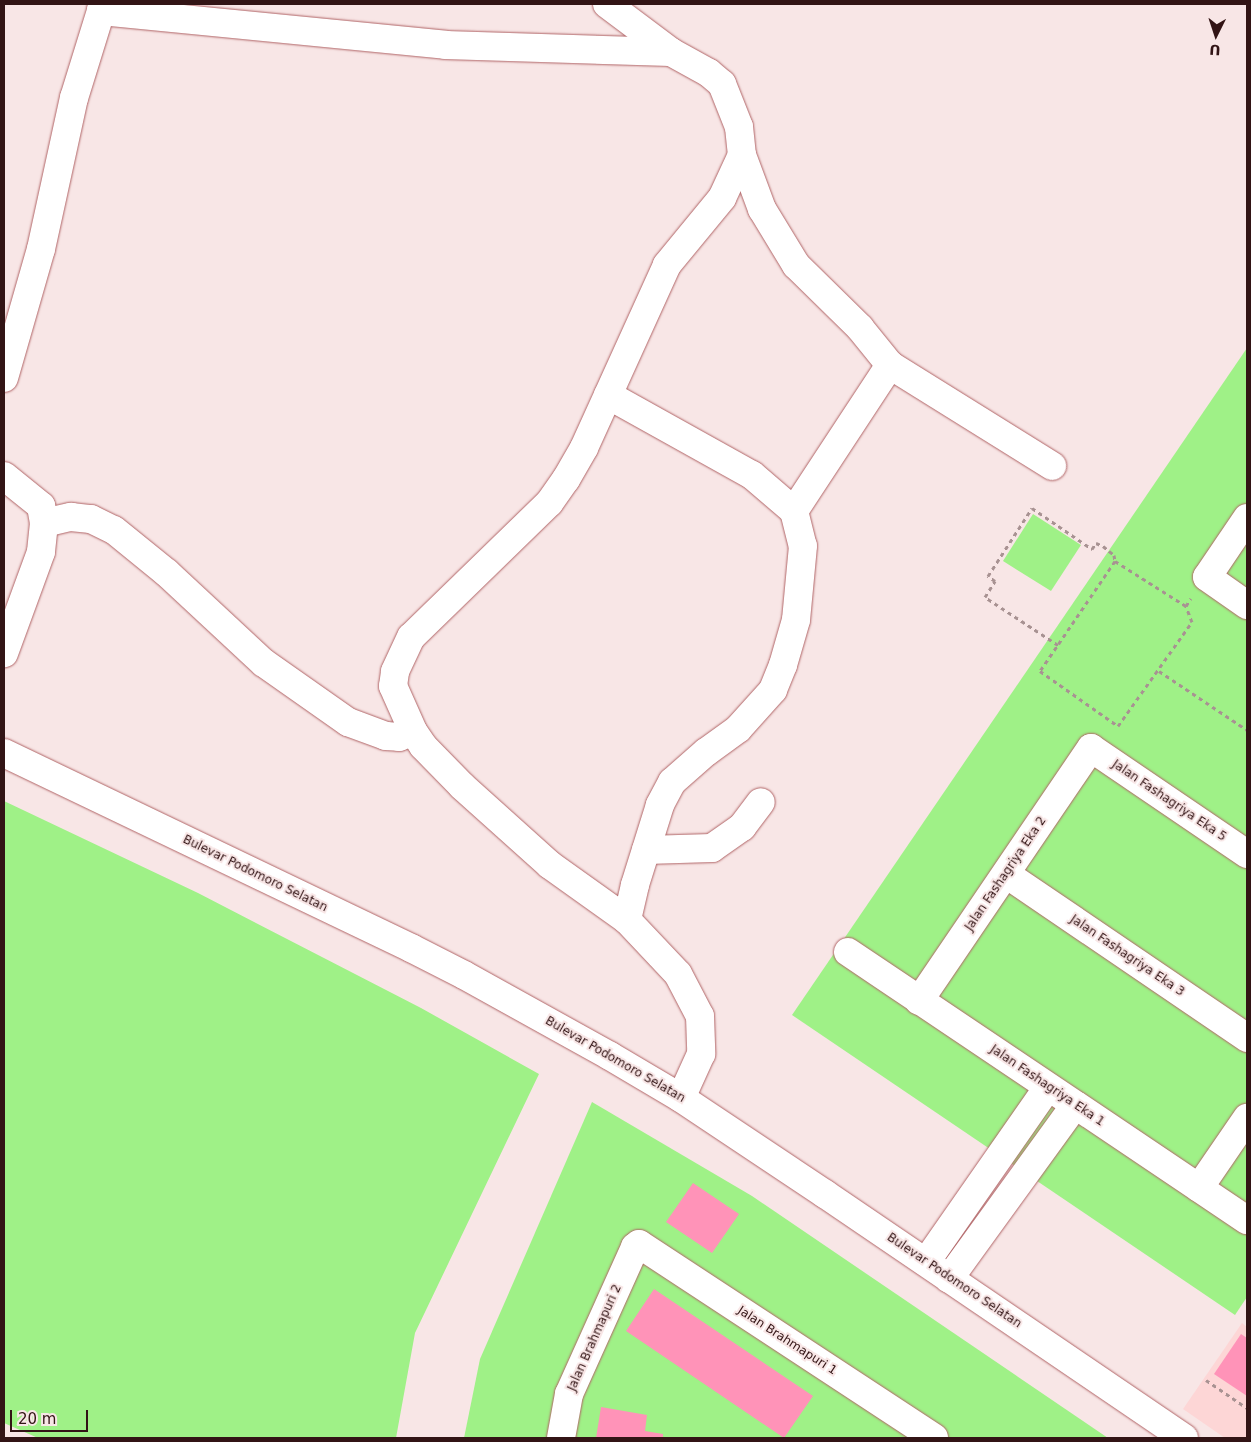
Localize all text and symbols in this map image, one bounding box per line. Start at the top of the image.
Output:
north arrow [1191,10,1241,60]
text: U [1209,42,1221,58]
street label: Jalan Fashagriya Eka 5 [1109,757,1229,845]
street label: Jalan Fashagriya Eka 2 [962,814,1050,934]
street label: Bulevar Podomoro Selatan [180,833,330,915]
street label: Jalan Fashagriya Eka 3 [1067,912,1187,1000]
street label: Bulevar Podomoro Selatan [543,1014,687,1106]
street label: Jalan Fashagriya Eka 1 [987,1042,1107,1130]
street label: Bulevar Podomoro Selatan [884,1231,1024,1331]
street label: Jalan Brahmapuri 2 [565,1282,625,1394]
street label: Jalan Brahmapuri 1 [735,1304,839,1378]
scale bar [12,1400,90,1432]
text: 20 m [18,1410,56,1428]

